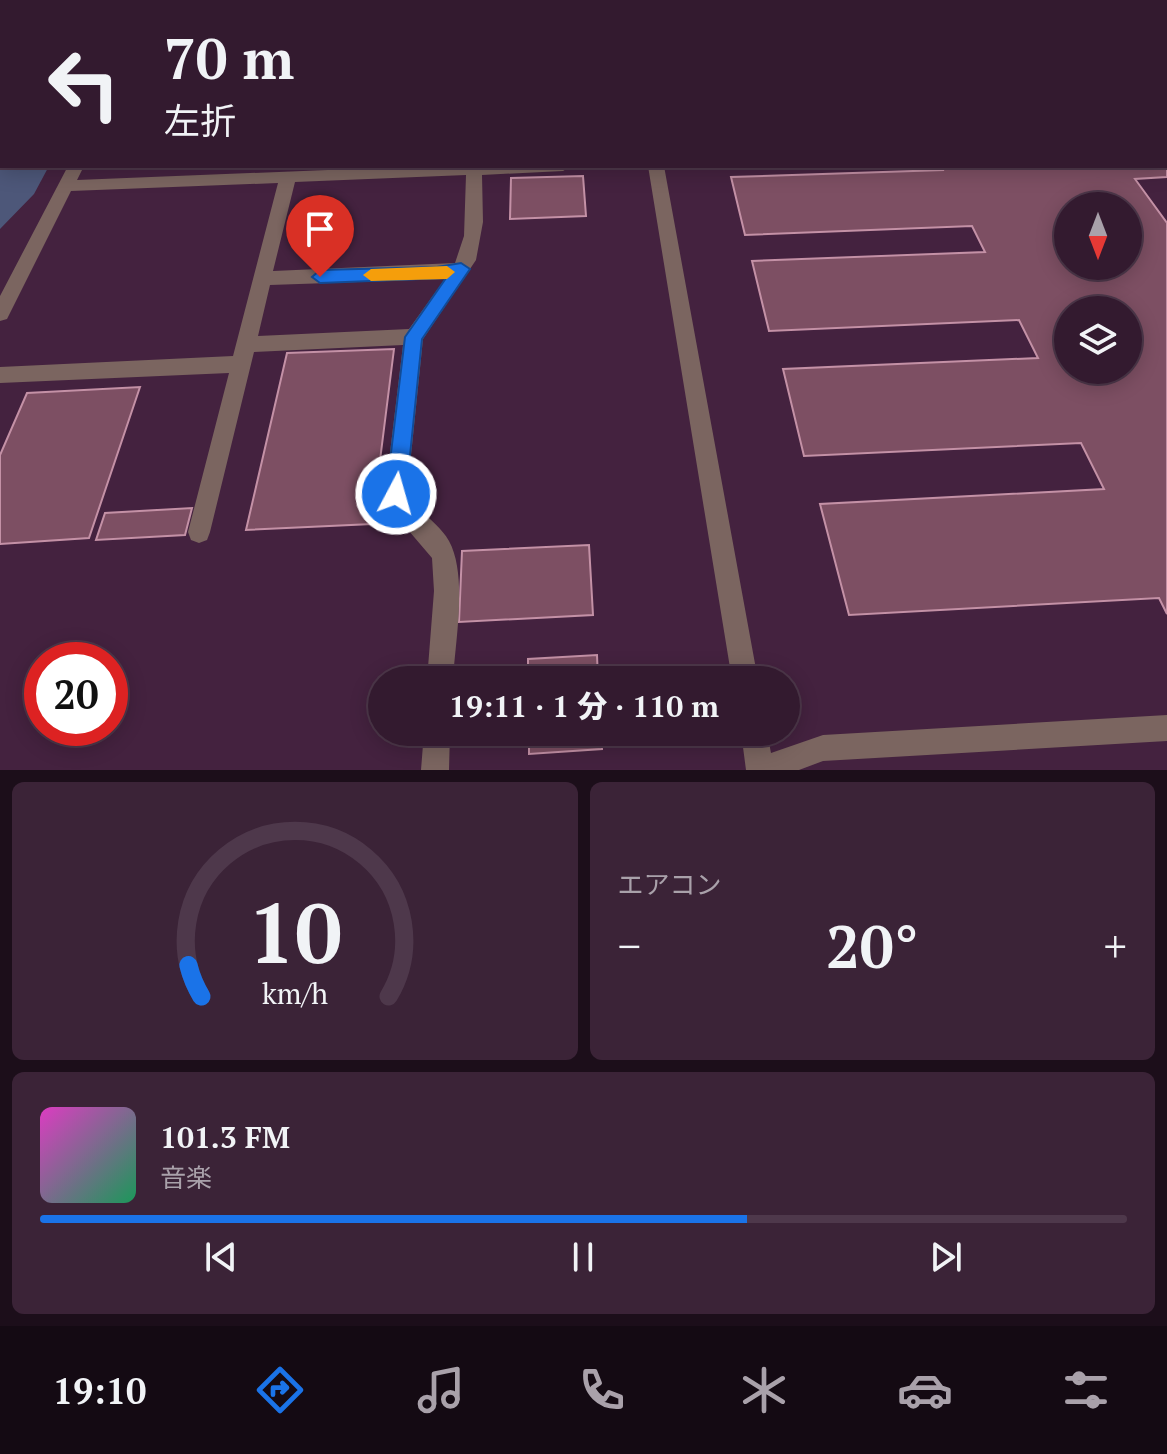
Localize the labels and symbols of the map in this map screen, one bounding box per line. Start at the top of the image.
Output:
north arrow [1054,192,1142,280]
pin [286,195,354,277]
position arrow [354,452,438,536]
speed limit sign: 20 [24,642,128,746]

